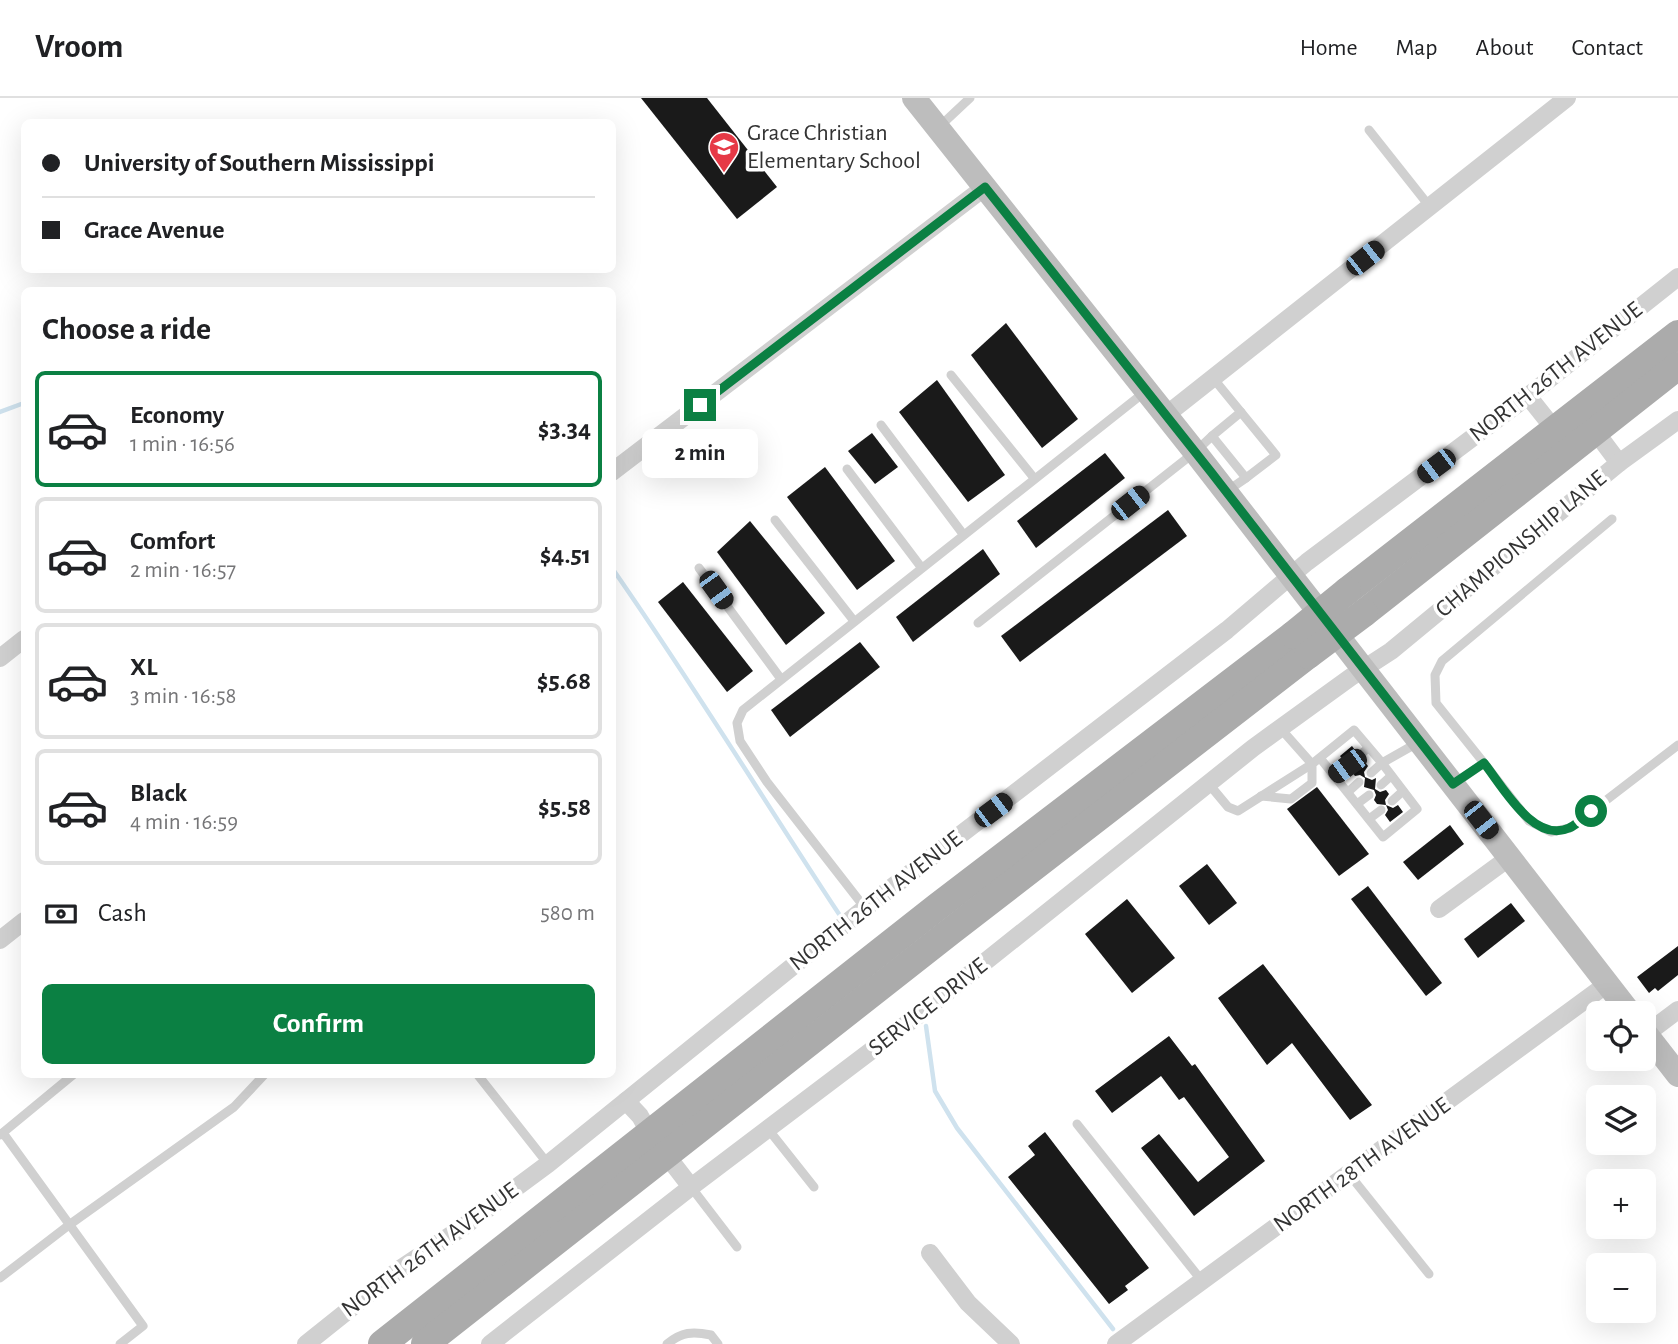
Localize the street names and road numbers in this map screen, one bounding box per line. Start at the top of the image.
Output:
street label: NORTH 26TH AVENUE [1465,297,1647,447]
street label: CHAMPIONSHIP LANE [1431,466,1611,622]
street label: NORTH 26TH AVENUE [785,826,967,976]
street label: SERVICE DRIVE [864,953,992,1061]
street label: NORTH 28TH AVENUE [1269,1093,1455,1237]
street label: NORTH 26TH AVENUE [337,1178,523,1322]

